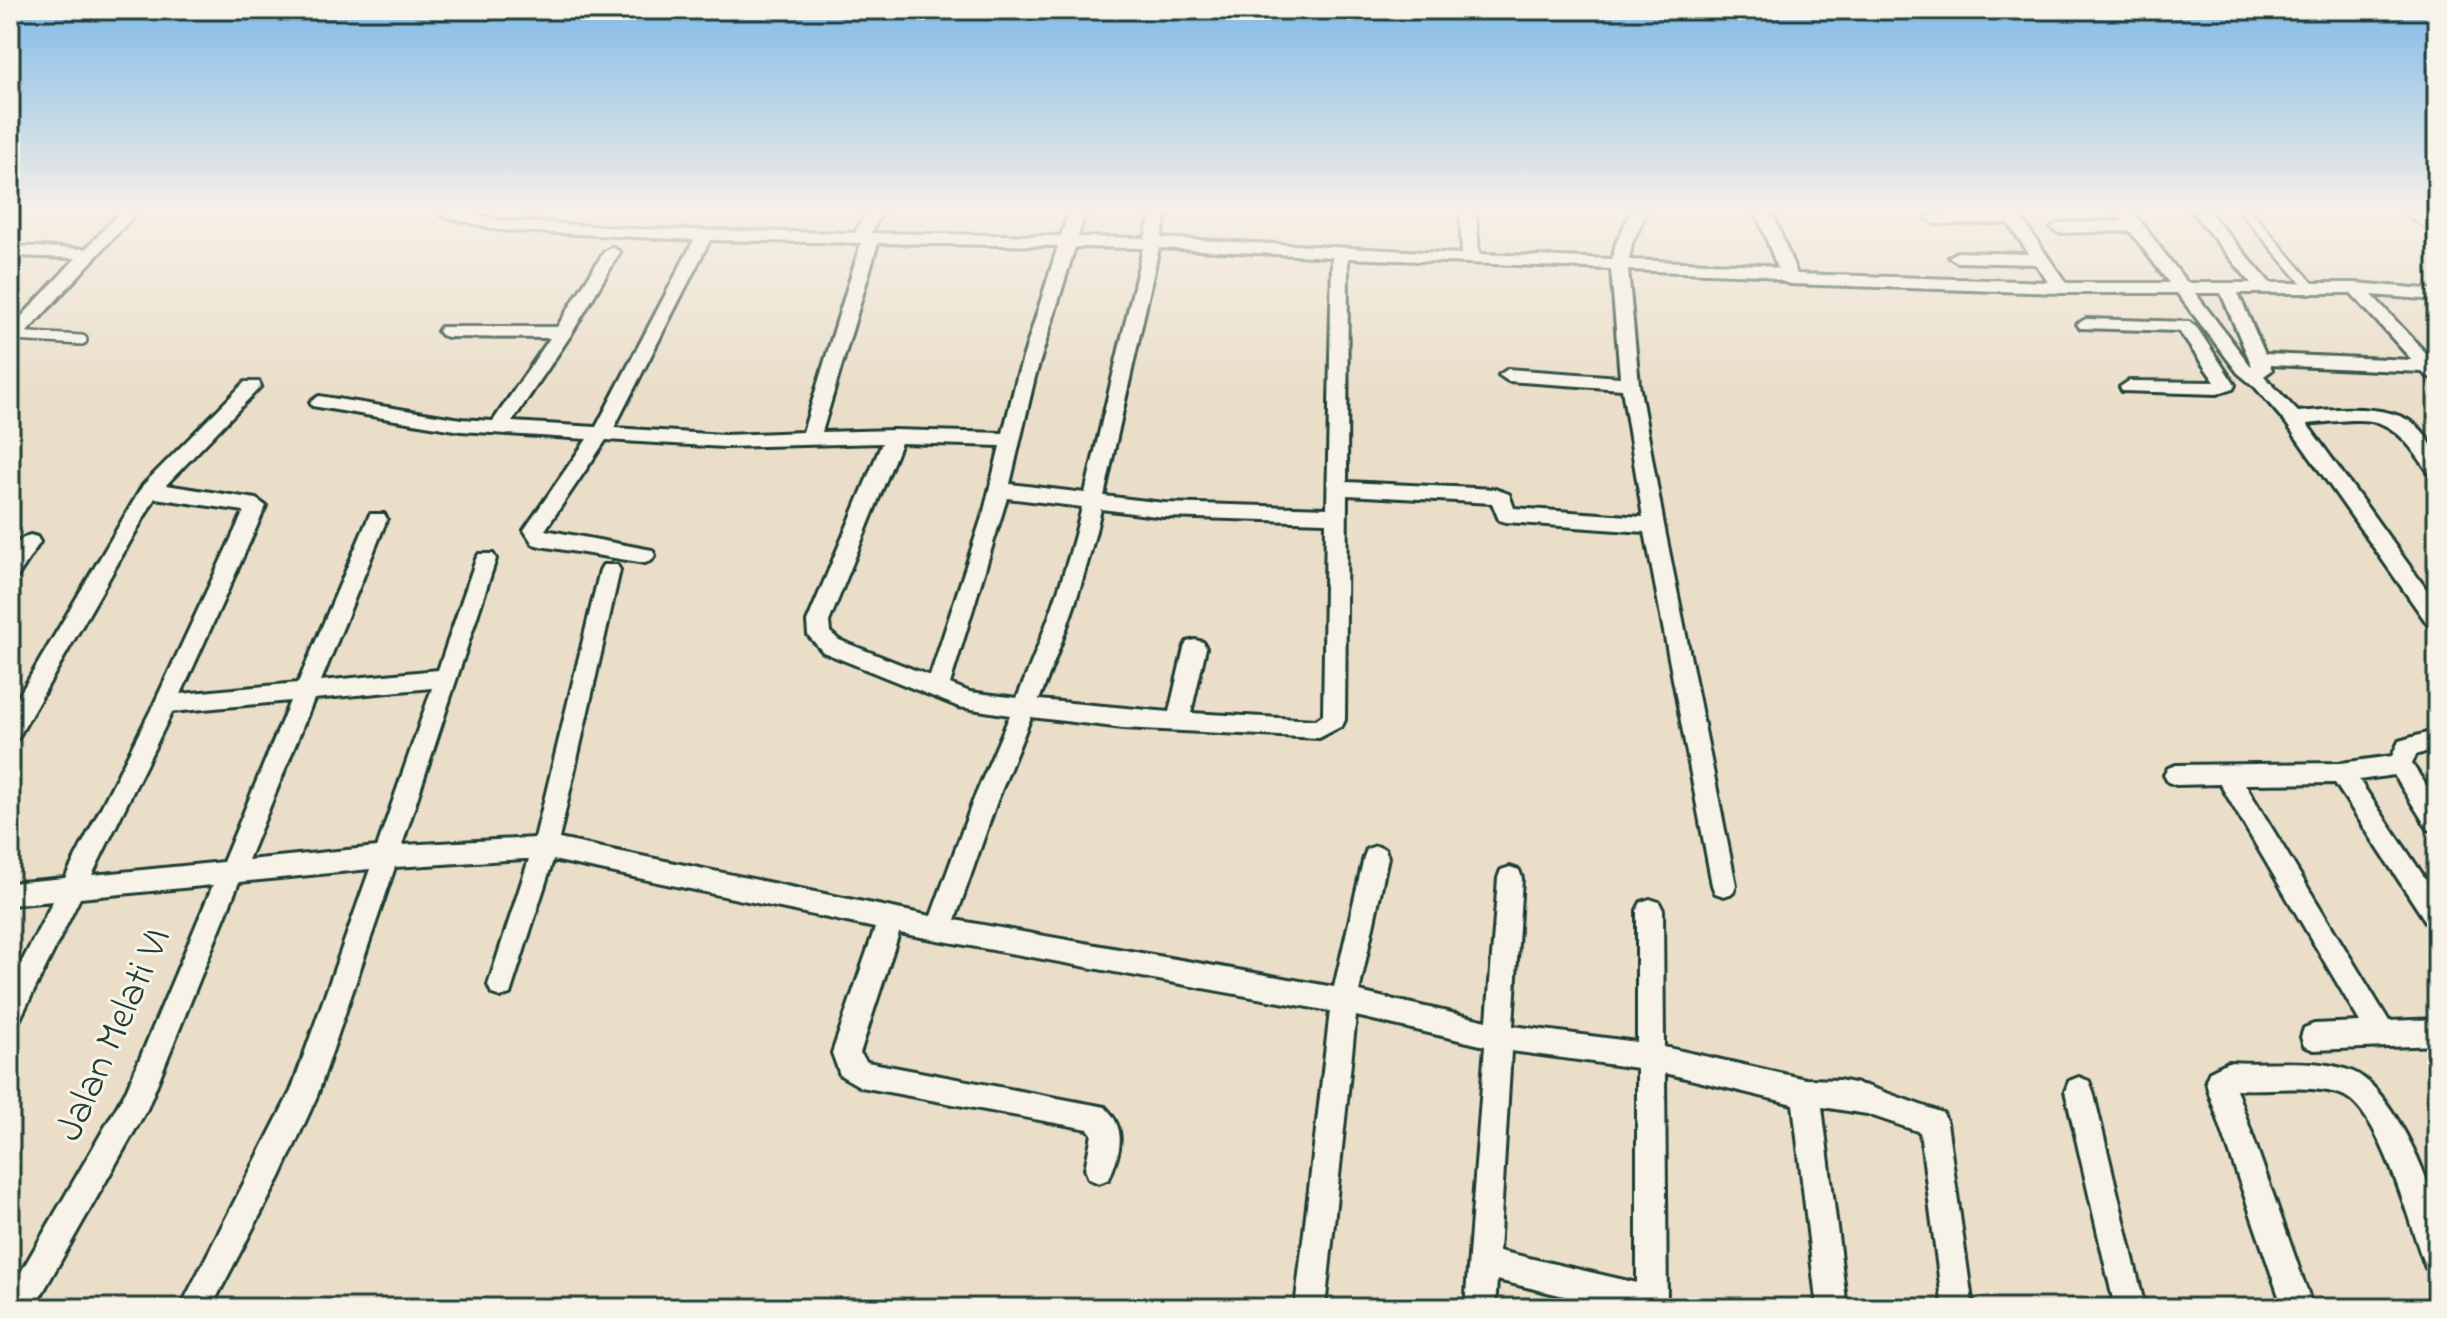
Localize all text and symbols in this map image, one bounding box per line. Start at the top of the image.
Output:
street label: Jalan Melati VI [42,919,188,1151]

